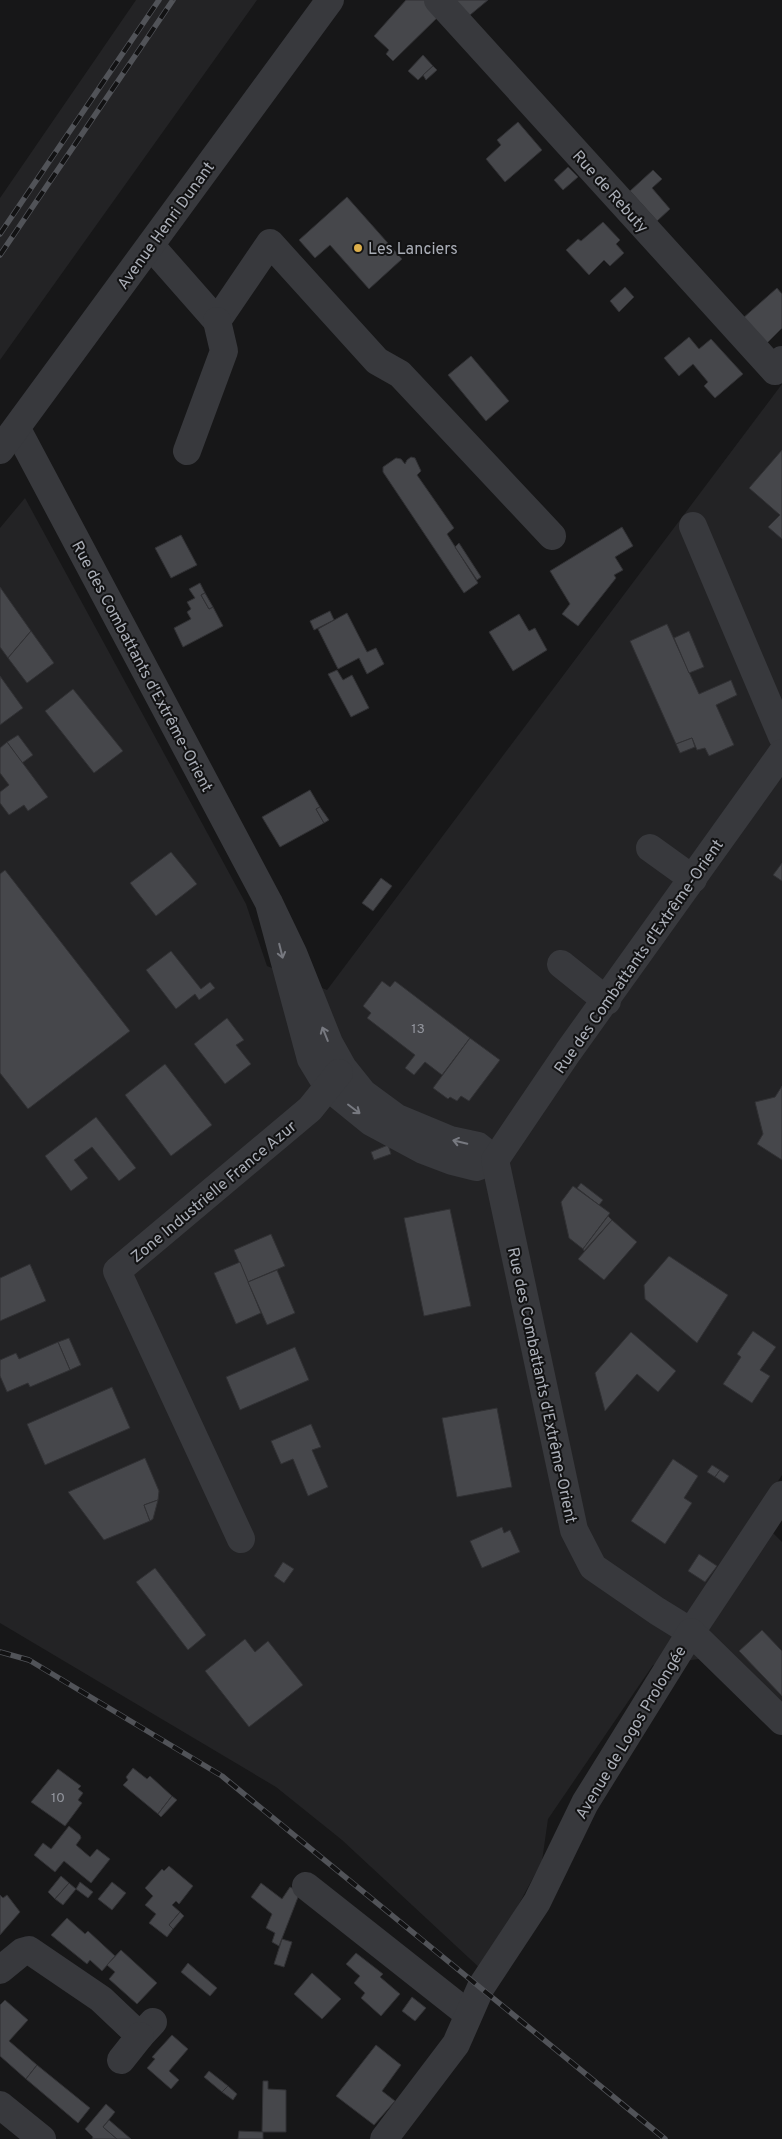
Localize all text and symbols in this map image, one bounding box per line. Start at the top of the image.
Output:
street label: Rue de Rebuty [567,147,652,238]
street label: Avenue Henri Dunant [114,158,220,294]
place label: Les Lanciers [368,240,458,260]
marker: Les Lanciers [352,242,364,254]
street label: Rue des Combattants d'Extrême-Orient [66,538,216,796]
street label: Rue des Combattants d'Extrême-Orient [551,836,729,1078]
one-way arrow [277,942,286,958]
house number: 13 [411,1021,425,1038]
one-way arrow [320,1027,329,1042]
one-way arrow [347,1104,360,1115]
street label: Zone Industrielle France Azur [127,1117,301,1268]
one-way arrow [452,1137,468,1146]
street label: Rue des Combattants d'Extrême-Orient [502,1246,580,1525]
street label: Avenue de Logos Prolongée [572,1643,692,1823]
house number: 10 [51,1790,65,1807]

